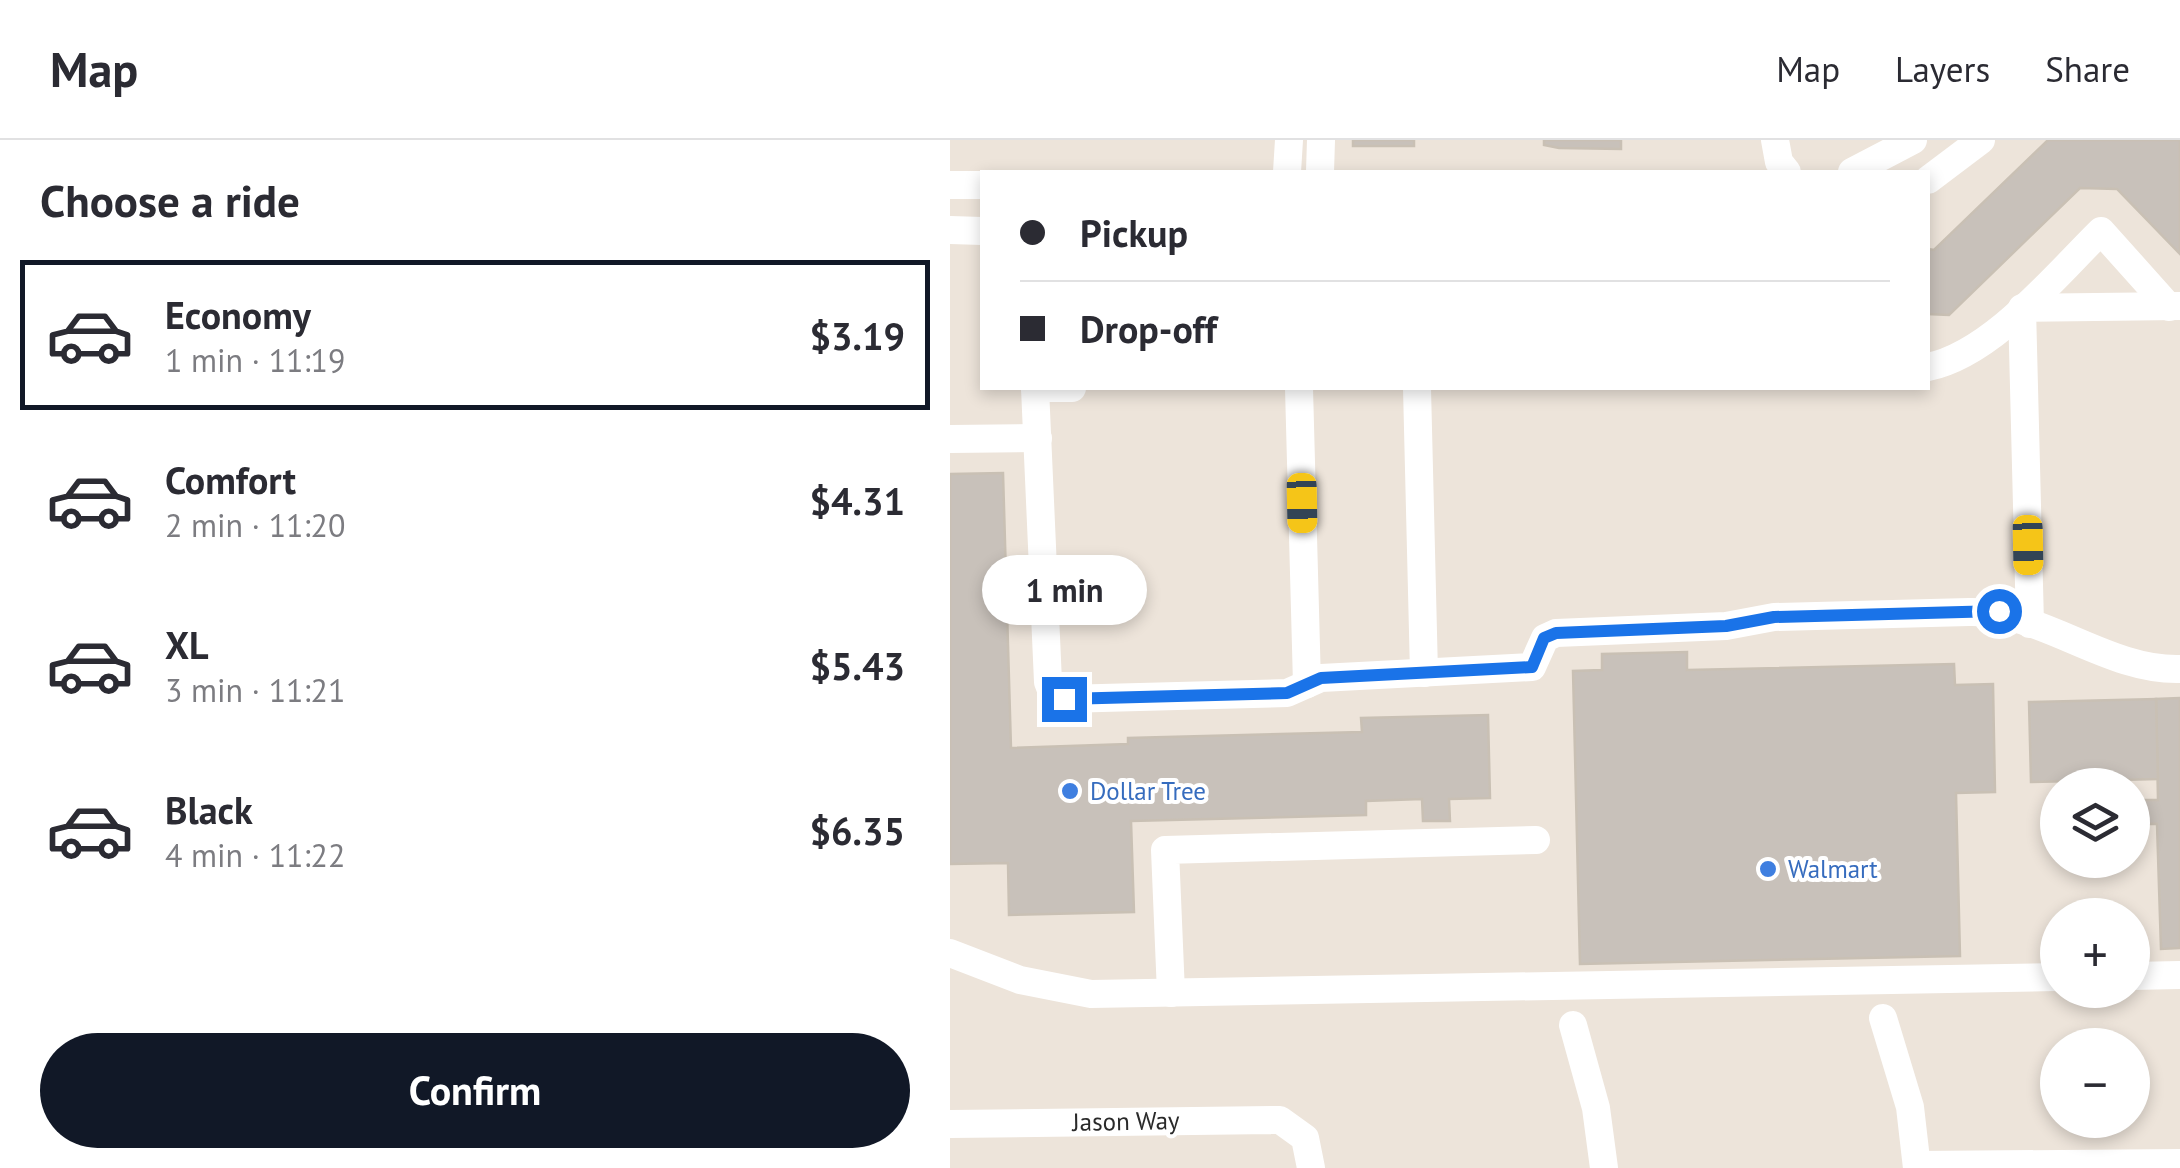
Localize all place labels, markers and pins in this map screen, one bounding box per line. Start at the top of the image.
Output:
place label: Dollar Tree [1090,775,1206,807]
marker: Dollar Tree [1059,780,1081,802]
place label: Walmart [1788,853,1878,885]
marker: Walmart [1757,858,1779,880]

